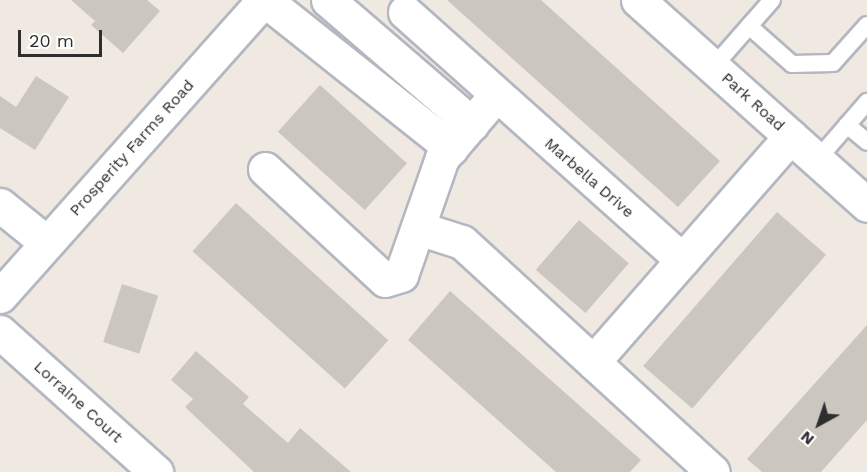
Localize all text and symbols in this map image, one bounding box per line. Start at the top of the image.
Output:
scale bar [21,18,105,56]
text: 20 m [29,30,74,51]
street label: Park Road [717,68,789,136]
street label: Prosperity Farms Road [66,76,198,220]
street label: Marbella Drive [540,134,638,222]
street label: Lorraine Court [30,357,126,447]
north arrow [789,394,849,454]
text: N [796,427,818,449]

